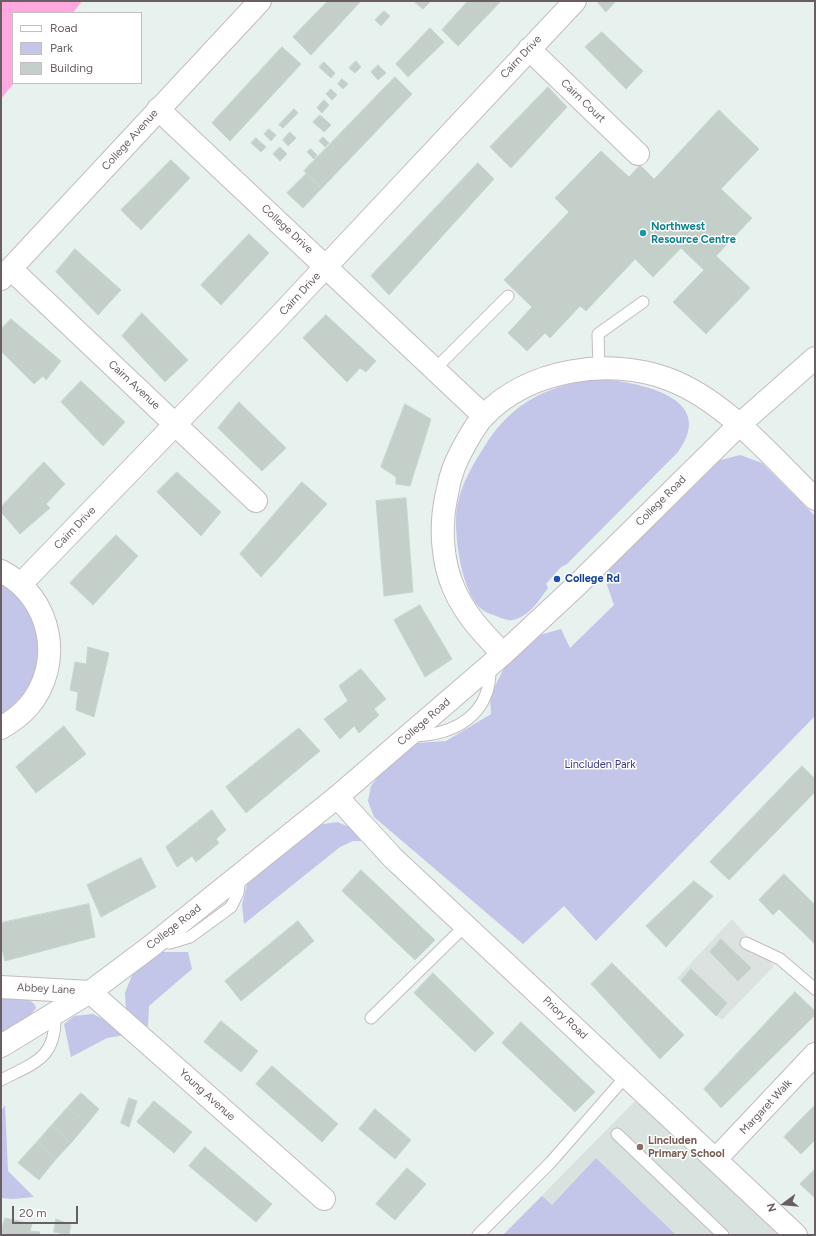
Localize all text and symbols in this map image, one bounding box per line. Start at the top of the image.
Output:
legend [12,12,142,84]
text: Road [50,21,78,35]
street label: Cairn Drive [498,33,544,81]
text: Park [50,41,73,55]
text: Building [50,61,93,75]
street label: Cairn Court [558,76,608,126]
street label: College Avenue [99,107,161,173]
street label: College Drive [258,202,316,256]
place label: Northwest Resource Centre [651,220,736,246]
marker: Northwest Resource Centre [638,228,648,238]
street label: Cairn Drive [277,270,323,318]
street label: Cairn Avenue [105,358,163,412]
street label: College Road [633,473,689,529]
street label: Cairn Drive [51,504,99,552]
place label: College Rd [565,572,620,586]
marker: College Rd [552,574,562,584]
street label: College Road [395,695,453,749]
park label: Lincluden Park [564,758,636,772]
street label: College Road [144,902,204,952]
street label: Abbey Lane [17,981,75,997]
street label: Priory Road [540,994,590,1042]
street label: Young Avenue [176,1066,238,1124]
street label: Margaret Walk [737,1077,795,1137]
place label: Lincluden Primary School [648,1134,725,1160]
marker: Lincluden Primary School [635,1142,645,1152]
north arrow [764,1184,804,1224]
scale bar [14,1198,80,1224]
text: N [765,1202,779,1213]
text: 20 m [19,1206,47,1220]

